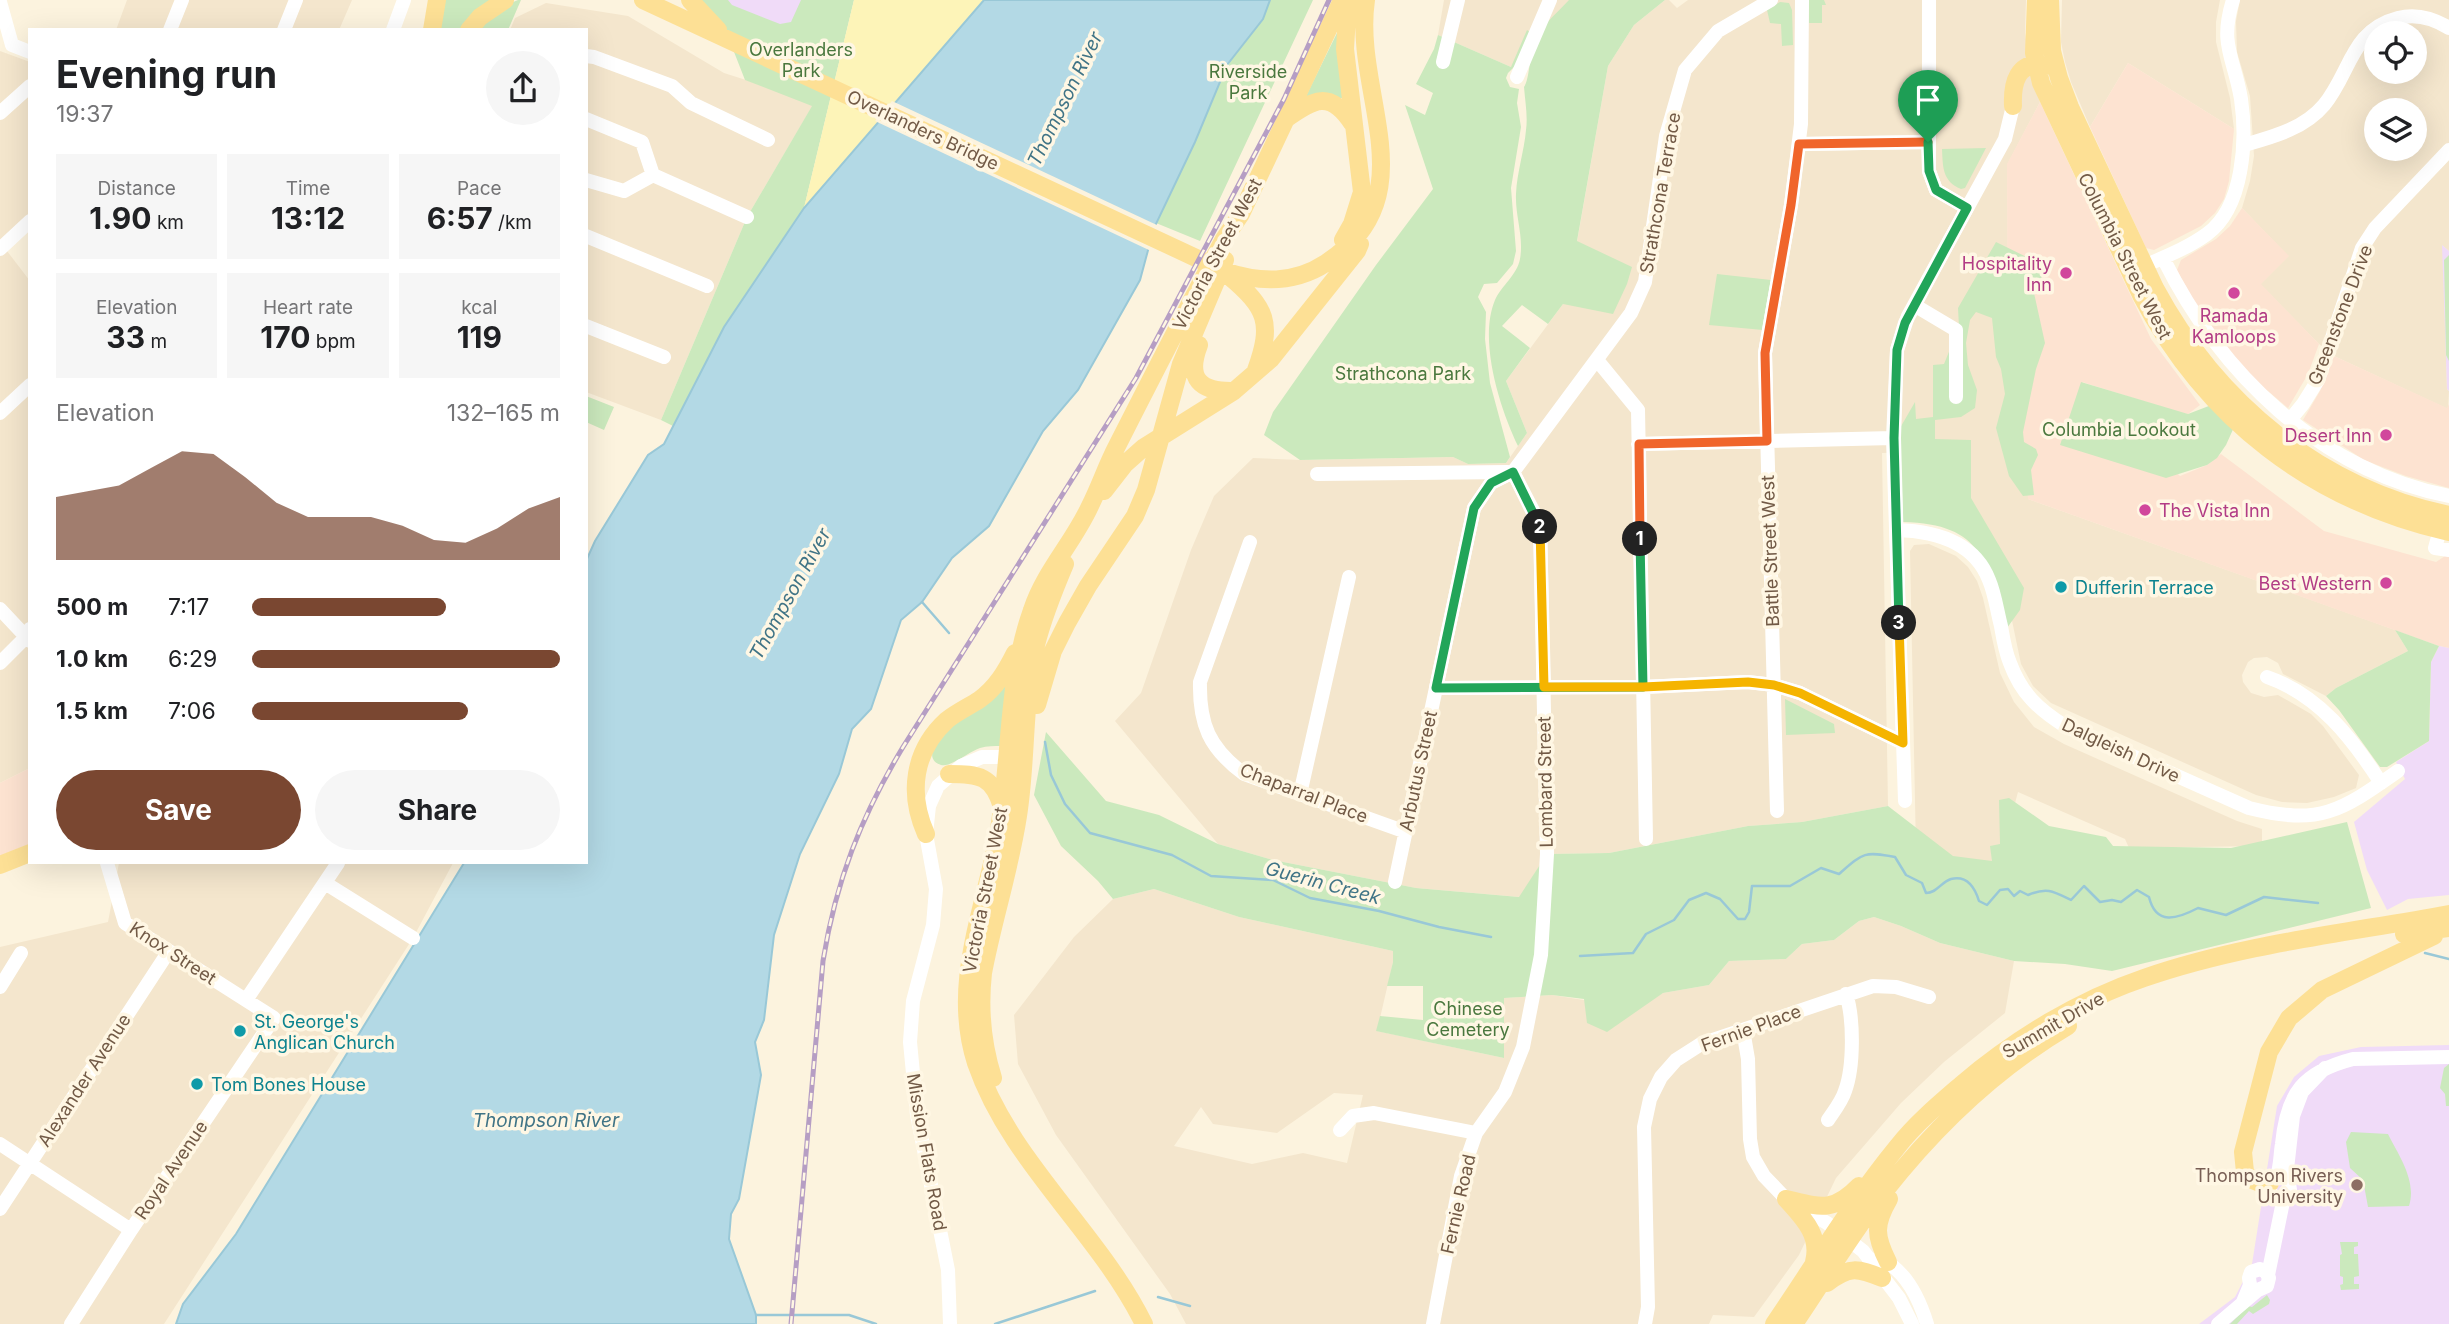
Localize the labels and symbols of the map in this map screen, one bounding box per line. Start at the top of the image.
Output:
water label: Thompson River [1023,27,1108,170]
park label: Overlanders Park [749,39,853,81]
park label: Riverside Park [1209,61,1287,103]
pin [1898,70,1958,142]
street label: Overlanders Bridge [844,86,1002,174]
street label: Strathcona Terrace [1635,111,1685,275]
street label: Columbia Street West [2074,169,2176,343]
street label: Victoria Street West [1168,174,1266,333]
street label: Greenstone Drive [2304,242,2376,388]
place label: Hospitality Inn [1962,253,2052,295]
marker: Hospitality Inn [2058,265,2074,281]
marker: Ramada Kamloops [2226,285,2242,301]
place label: Ramada Kamloops [2192,305,2276,347]
park label: Strathcona Park [1335,363,1471,384]
park label: Columbia Lookout [2042,419,2196,440]
place label: Desert Inn [2284,425,2372,446]
marker: Desert Inn [2378,427,2394,443]
street label: Battle Street West [1757,475,1783,627]
place label: The Vista Inn [2159,500,2270,521]
marker: The Vista Inn [2137,502,2153,518]
pin: 2 [1522,510,1558,544]
pin: 1 [1622,522,1658,556]
water label: Thompson River [744,524,836,664]
place label: Best Western [2259,573,2372,594]
marker: Best Western [2378,575,2394,591]
place label: Dufferin Terrace [2075,577,2214,598]
marker: Dufferin Terrace [2053,579,2069,595]
pin: 3 [1882,606,1916,640]
street label: Arbutus Street [1395,709,1441,833]
street label: Dalgleish Drive [2059,714,2183,786]
street label: Lombard Street [1533,716,1557,848]
street label: Chaparral Place [1237,759,1371,827]
street label: Victoria Street West [959,805,1011,975]
water label: Guerin Creek [1263,857,1384,910]
street label: Knox Street [126,917,220,989]
street label: Summit Drive [1999,987,2107,1063]
park label: Chinese Cemetery [1426,998,1510,1040]
street label: Fernie Place [1698,1000,1804,1056]
street label: Alexander Avenue [33,1010,135,1150]
place label: St. George's Anglican Church [254,1011,395,1053]
marker: St. George's Anglican Church [232,1023,248,1039]
street label: Mission Flats Road [903,1072,951,1232]
place label: Tom Bones House [211,1074,366,1095]
marker: Tom Bones House [189,1076,205,1092]
water label: Thompson River [473,1109,620,1132]
street label: Royal Avenue [130,1117,212,1223]
street label: Fernie Road [1436,1152,1480,1256]
place label: Thompson Rivers University [2195,1165,2343,1207]
marker: Thompson Rivers University [2349,1177,2365,1193]

